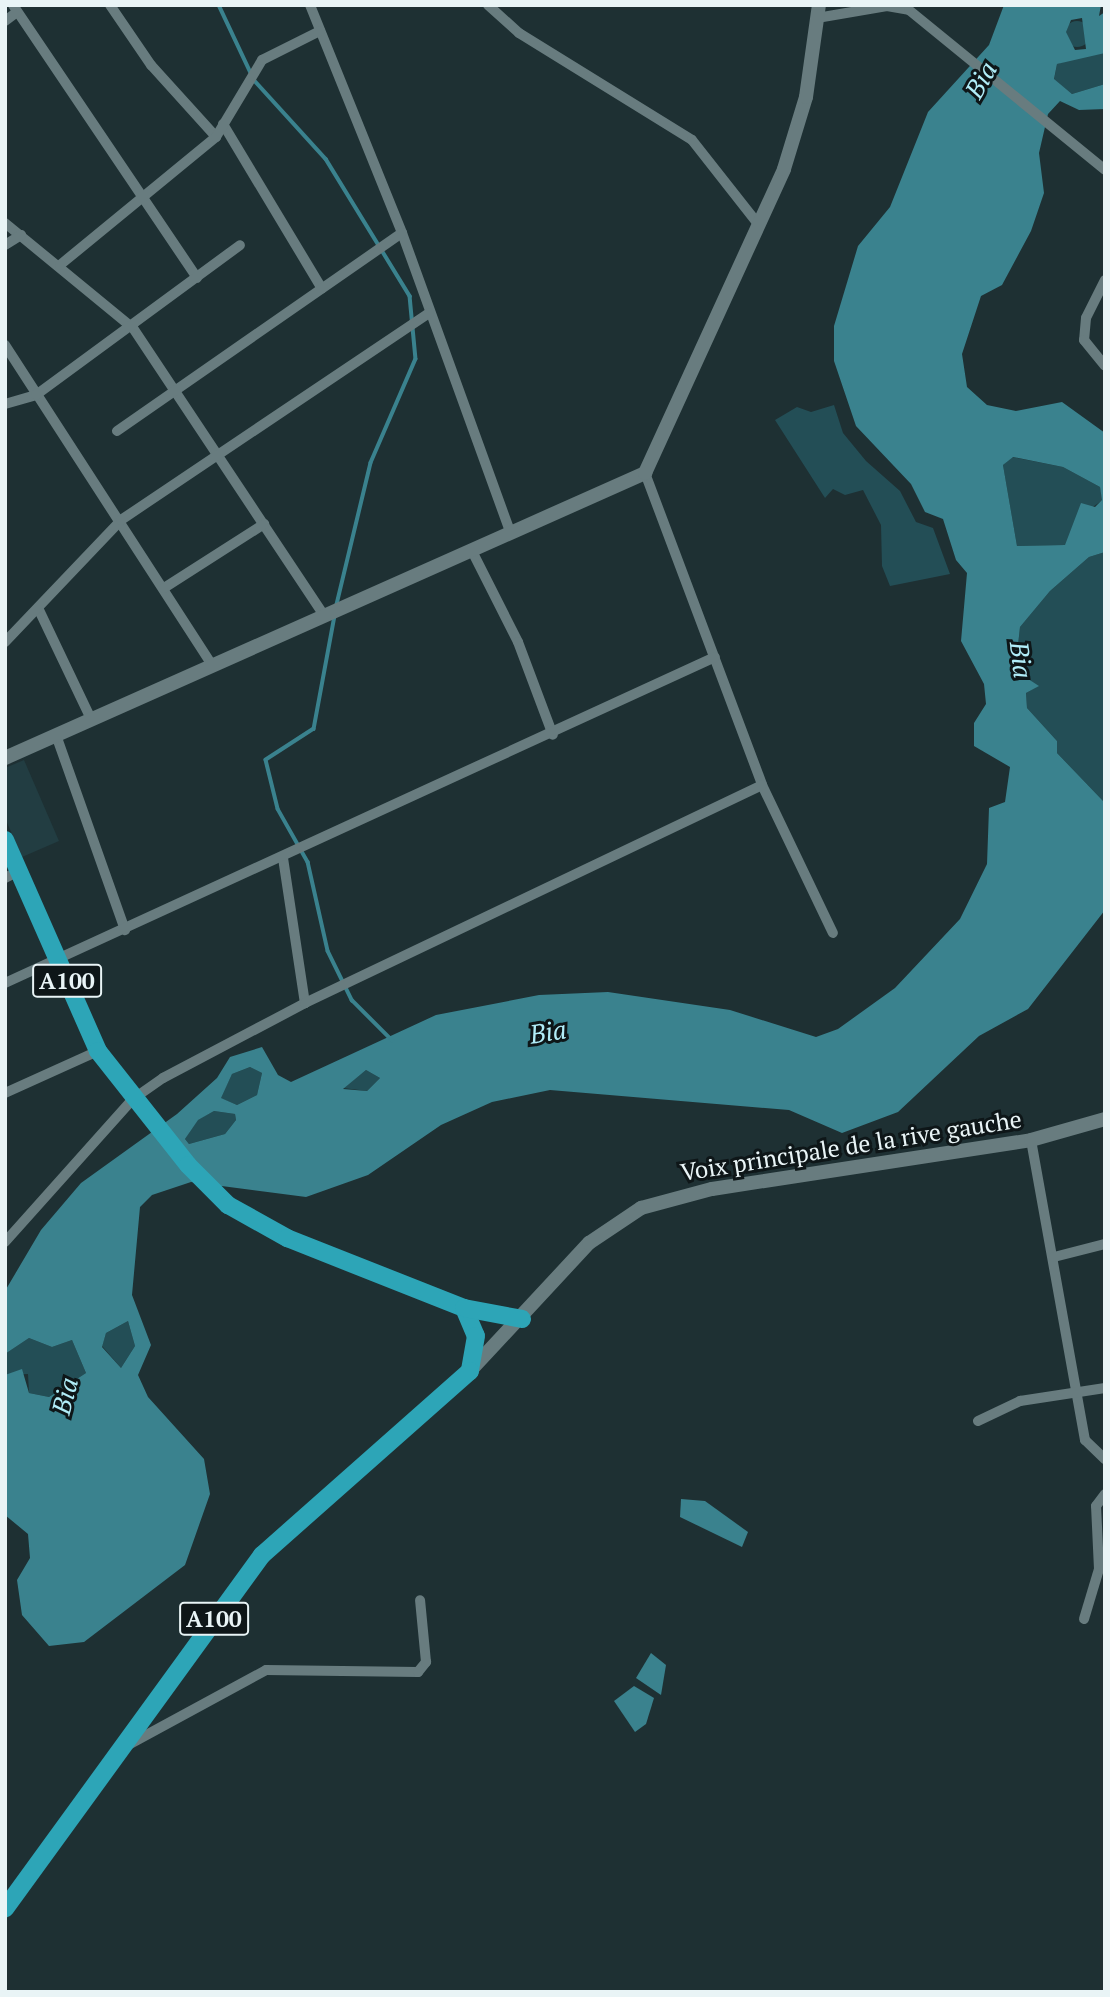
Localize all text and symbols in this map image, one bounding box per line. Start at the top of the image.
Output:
water label: Bia [958,56,1004,104]
water label: Bia [1003,640,1039,680]
road number: A100 [32,962,102,1000]
water label: Bia [527,1014,569,1050]
street label: Voix principale de la rive gauche [678,1105,1024,1187]
water label: Bia [45,1374,85,1418]
road number: A100 [179,1600,249,1638]

